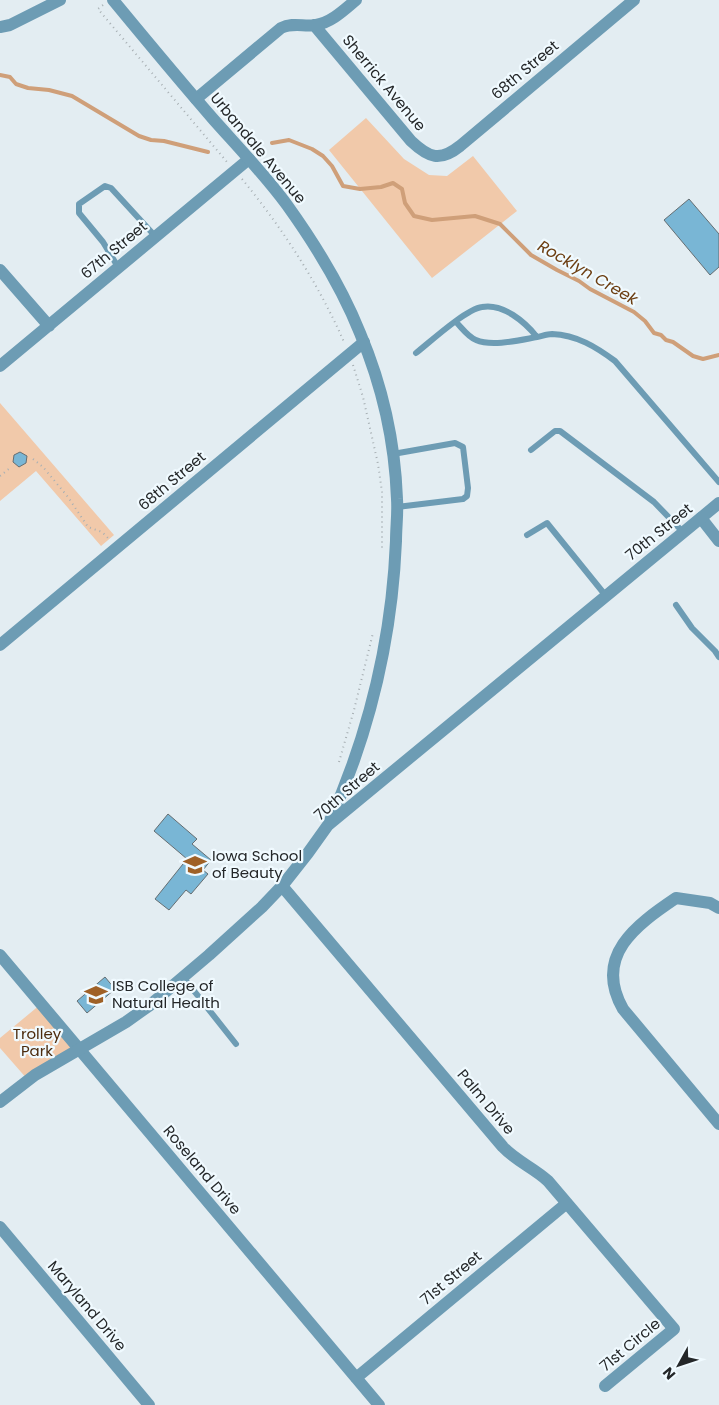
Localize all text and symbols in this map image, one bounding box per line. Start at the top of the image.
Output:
street label: Sherrick Avenue [338,30,431,135]
street label: 68th Street [487,35,563,104]
street label: Urbandale Avenue [206,88,311,208]
street label: 67th Street [76,216,151,284]
water label: Rocklyn Creek [533,234,643,311]
street label: 68th Street [134,446,210,515]
street label: 70th Street [621,498,697,565]
street label: 70th Street [309,756,384,825]
place label: Iowa School of Beauty [212,845,302,883]
school or university icon: Iowa School of Beauty [182,852,208,878]
place label: ISB College of Natural Health [112,975,220,1013]
school or university icon: ISB College of Natural Health [83,982,109,1008]
park label: Trolley Park [13,1023,62,1061]
street label: Palm Drive [453,1064,520,1139]
street label: Roseland Drive [159,1120,246,1219]
street label: 71st Street [416,1246,486,1310]
street label: Maryland Drive [43,1256,132,1355]
street label: 71st Circle [595,1313,664,1376]
north arrow [654,1340,704,1390]
text: N [658,1363,680,1384]

